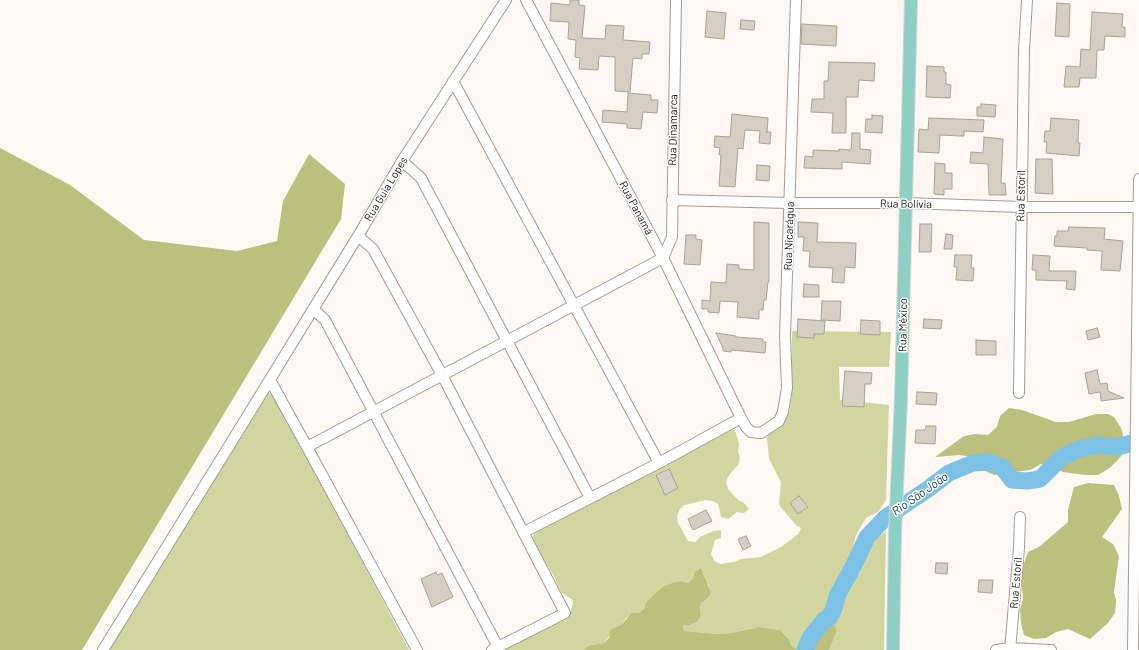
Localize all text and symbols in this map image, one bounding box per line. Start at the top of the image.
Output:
street label: Rua Dinamarca [666,94,680,166]
street label: Rua Guia Lopes [362,154,410,224]
street label: Rua Estoril [1014,170,1028,222]
street label: Rua Panamá [616,179,656,237]
street label: Rua Bolívia [880,197,932,211]
street label: Rua Nicarágua [781,201,797,271]
street label: Rua México [896,298,910,352]
water label: Rio São João [889,469,951,519]
street label: Rua Estoril [1007,557,1025,609]

